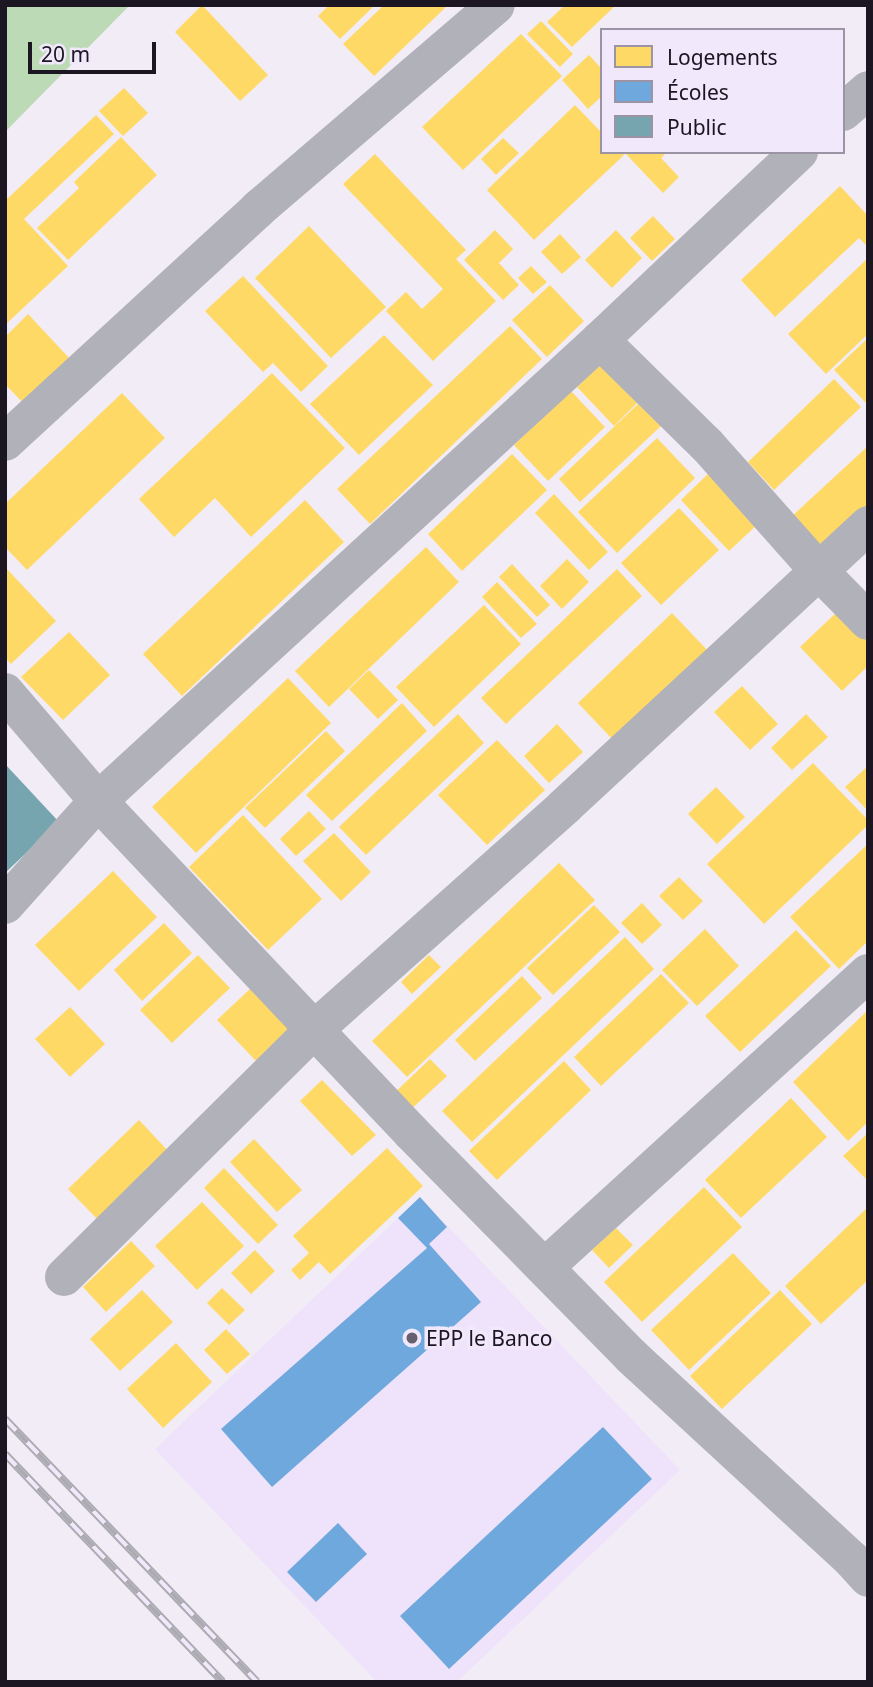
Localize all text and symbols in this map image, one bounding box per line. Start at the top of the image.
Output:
scale bar [32,28,159,72]
legend [600,28,845,154]
text: 20 m [41,40,90,68]
text: Logements [667,43,778,71]
text: Écoles [667,78,729,106]
text: Public [667,113,727,141]
place label: EPP le Banco [426,1325,552,1351]
marker: EPP le Banco [404,1330,420,1346]

